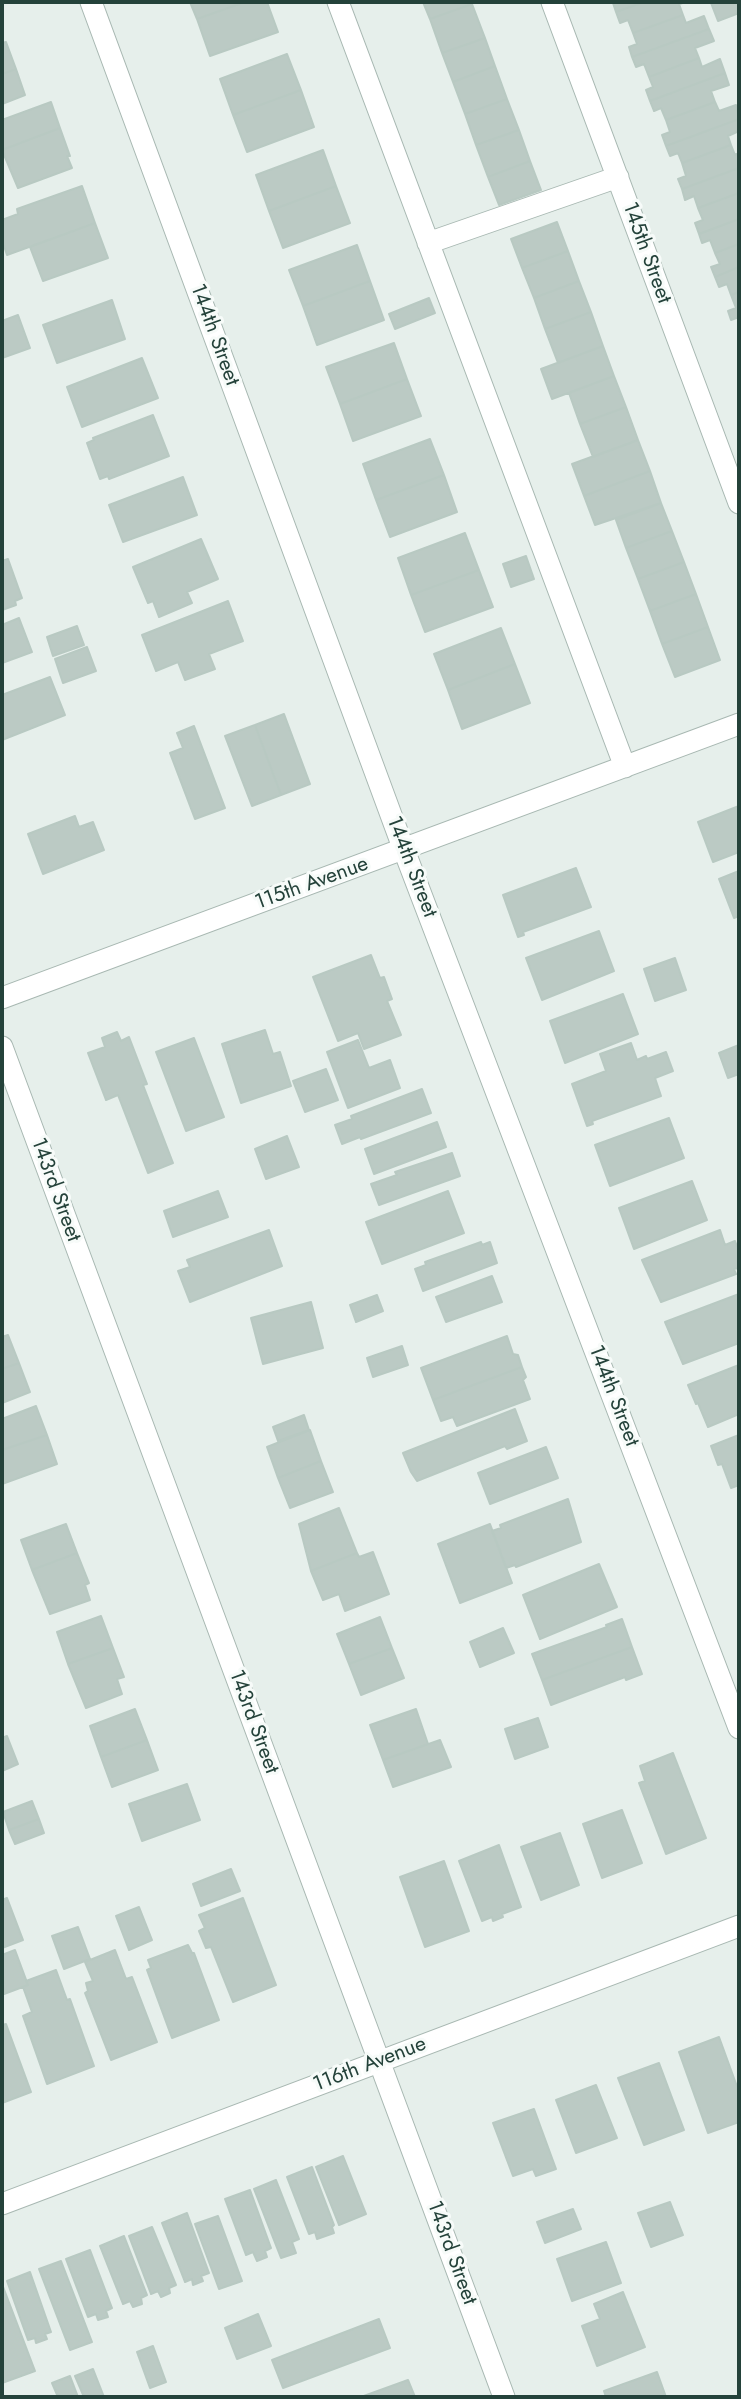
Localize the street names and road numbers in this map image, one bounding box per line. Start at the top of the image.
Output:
street label: 145th Street [616,199,676,307]
street label: 144th Street [184,281,244,389]
street label: 144th Street [380,813,442,921]
street label: 115th Avenue [252,852,372,916]
street label: 143rd Street [25,1135,85,1245]
street label: 144th Street [582,1342,644,1450]
street label: 143rd Street [223,1667,283,1777]
street label: 116th Avenue [310,2032,430,2098]
street label: 143rd Street [421,2198,481,2308]

